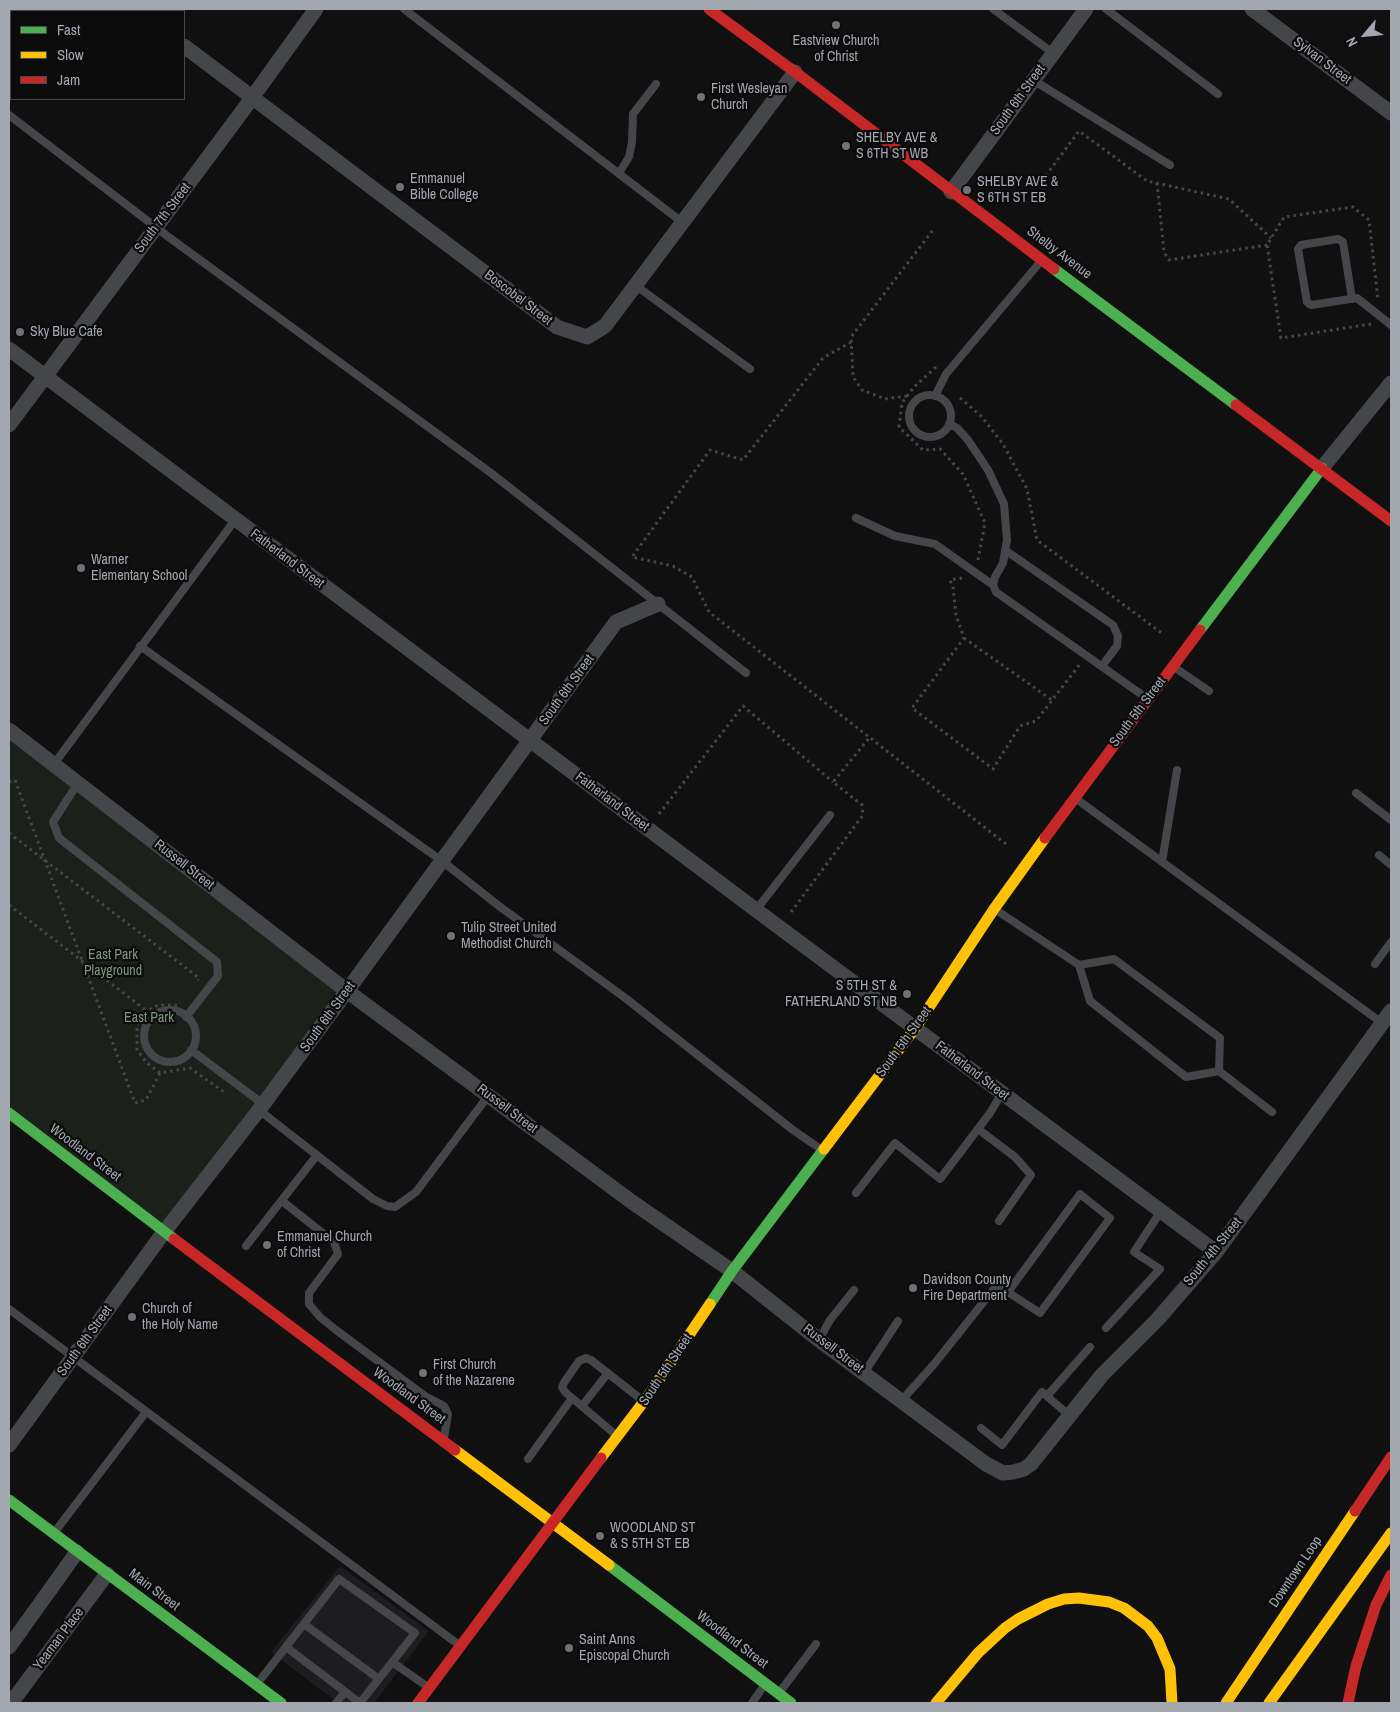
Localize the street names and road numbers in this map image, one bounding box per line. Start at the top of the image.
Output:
street label: Sylvan Street [1290,34,1354,88]
street label: South 6th Street [987,61,1049,139]
street label: South 7th Street [131,180,195,256]
street label: Shelby Avenue [1023,223,1095,283]
street label: Boscobel Street [481,267,555,329]
street label: Fatherland Street [247,526,327,592]
street label: South 6th Street [536,651,598,729]
street label: South 5th Street [1106,674,1170,750]
street label: Fatherland Street [572,769,652,835]
street label: Russell Street [151,836,217,894]
street label: South 6th Street [297,978,359,1056]
street label: South 5th Street [873,1003,935,1081]
street label: Fatherland Street [932,1038,1012,1104]
street label: Russell Street [473,1081,541,1137]
street label: Woodland Street [46,1121,124,1185]
street label: South 4th Street [1180,1214,1246,1290]
street label: South 6th Street [54,1302,116,1380]
street label: Russell Street [799,1321,867,1377]
street label: South 5th Street [636,1331,696,1409]
street label: Woodland Street [370,1364,448,1428]
street label: Downtown Loop [1266,1533,1326,1611]
street label: Main Street [125,1565,183,1615]
street label: Yeaman Place [30,1604,88,1674]
street label: Woodland Street [693,1608,771,1672]

